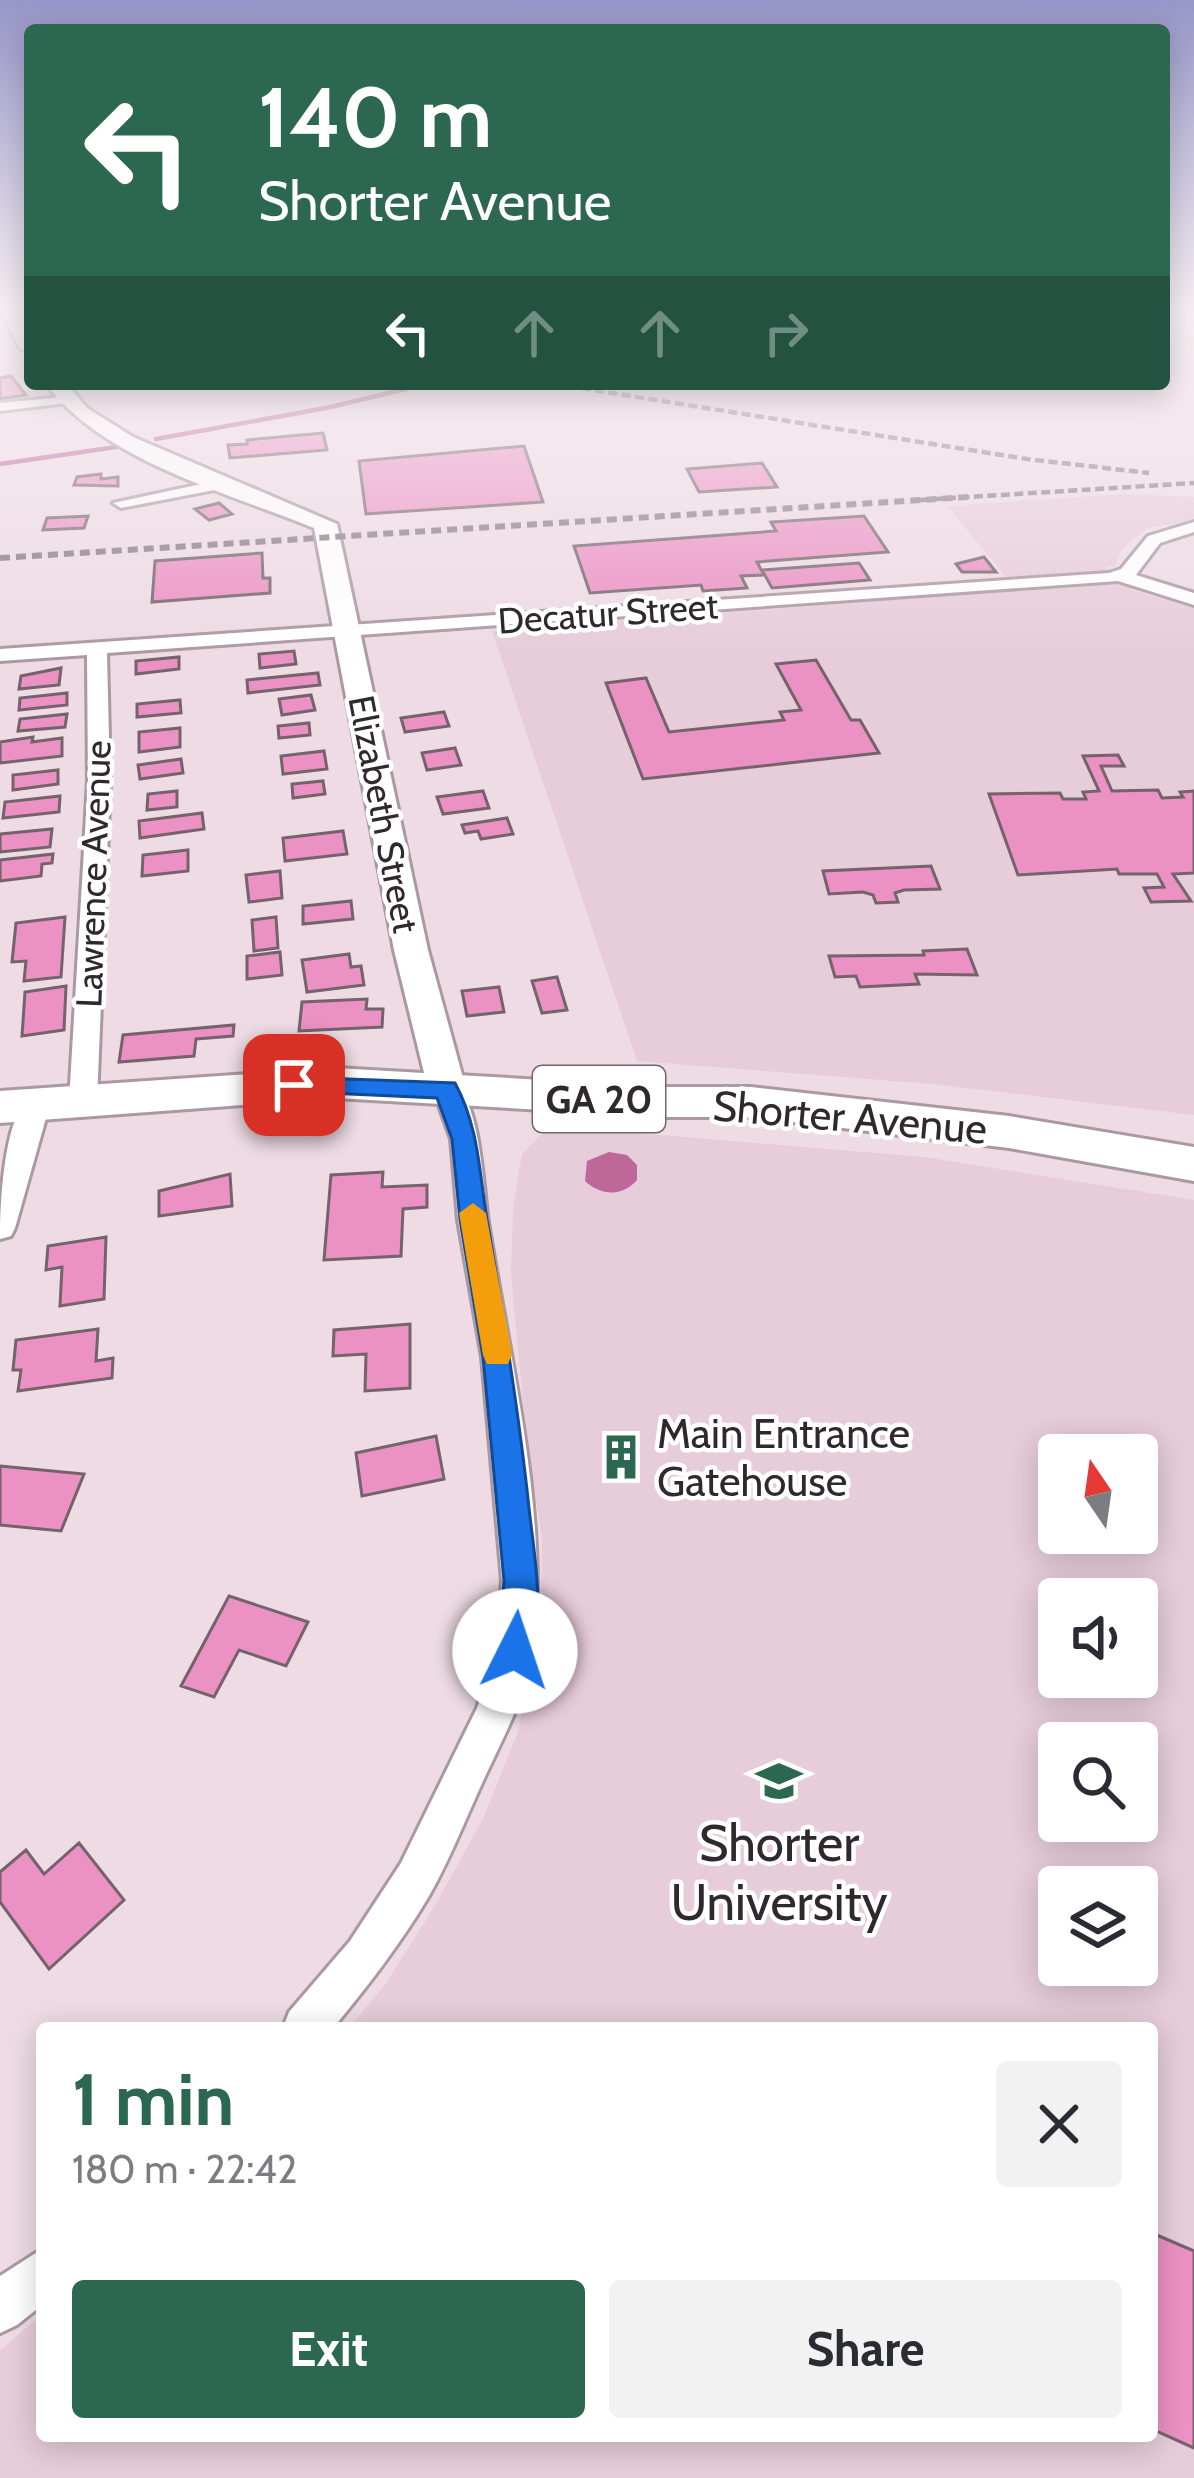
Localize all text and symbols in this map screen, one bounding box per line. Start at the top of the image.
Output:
text: 140 m [258,66,492,168]
icon: left [60,72,216,228]
text: Shorter Avenue [258,168,611,234]
icon: left [375,300,441,366]
icon: ahead [501,300,567,366]
icon: ahead [627,300,693,366]
icon: right [753,300,819,366]
street label: Decatur Street [496,583,720,643]
street label: Elizabeth Street [339,692,429,936]
street label: Lawrence Avenue [66,740,120,1008]
pin [243,1034,345,1136]
icon: arrive [261,1052,327,1118]
road number: GA 20 [533,1066,665,1132]
street label: Shorter Avenue [711,1079,989,1155]
place label: Main Entrance Gatehouse [657,1407,910,1507]
building icon: Main Entrance Gatehouse [596,1432,646,1482]
north arrow [1038,1434,1158,1554]
map controls [1038,1434,1158,1986]
button: sound [1038,1578,1158,1698]
position arrow [452,1588,578,1714]
button: search [1038,1722,1158,1842]
school or university icon: Shorter University [754,1756,804,1806]
place label: Shorter University [670,1812,888,1933]
button: layers [1038,1866,1158,1986]
text: 1 min [72,2056,234,2143]
button: close [996,2061,1122,2187]
text: 180 m · 22:42 [72,2145,297,2193]
button: Exit [72,2280,585,2418]
button: Share [609,2280,1122,2418]

